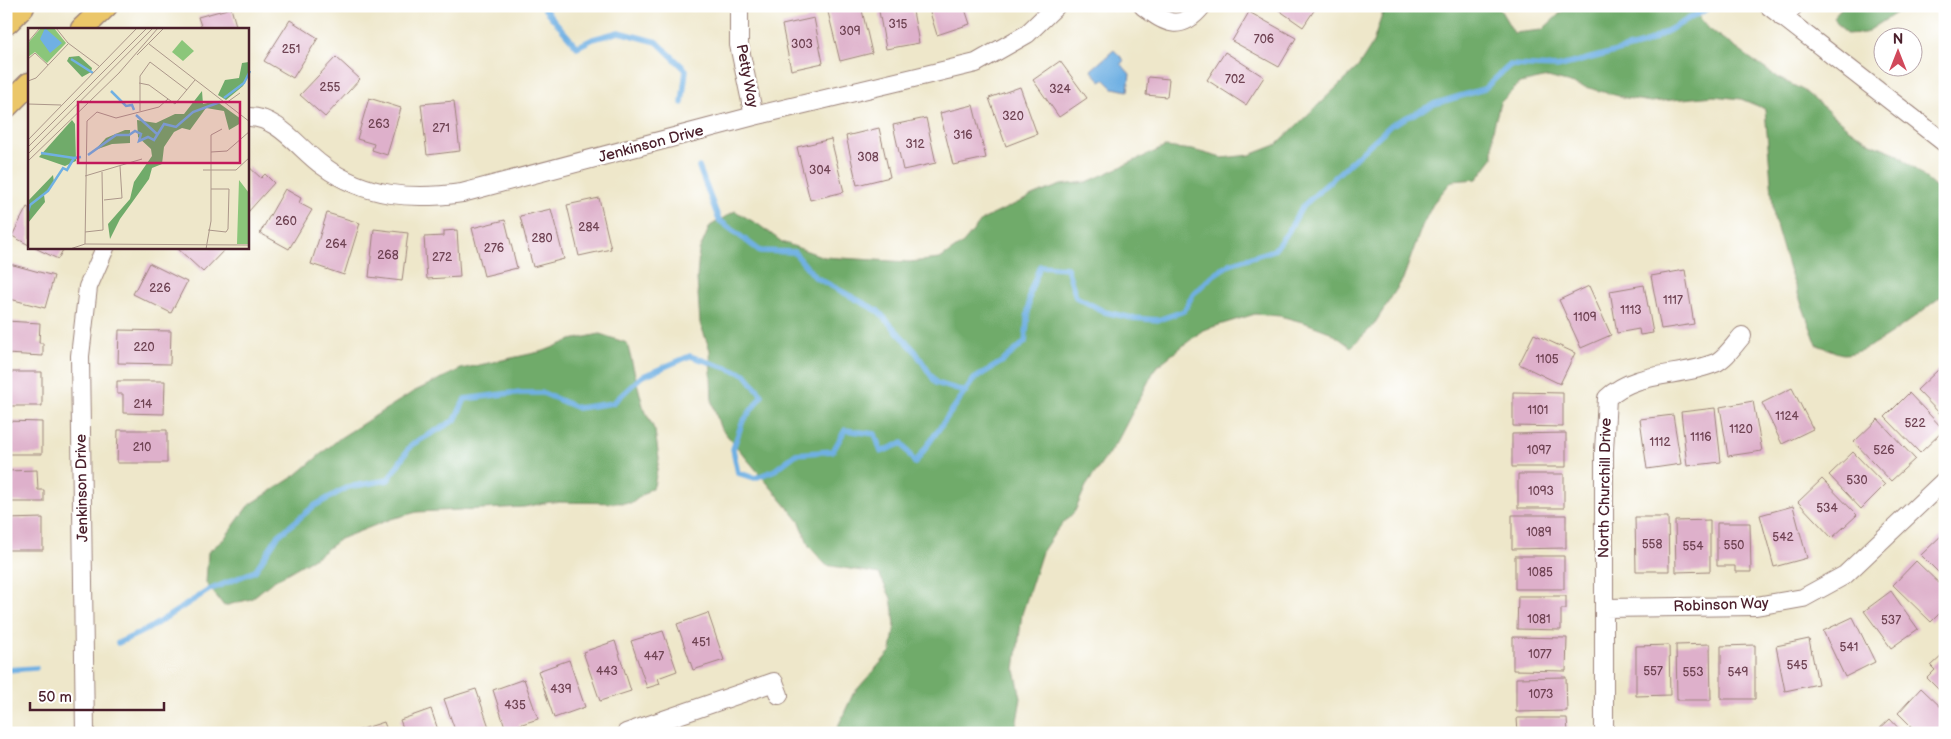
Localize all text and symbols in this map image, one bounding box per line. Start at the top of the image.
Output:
house number: 315 [889,17,908,32]
house number: 309 [839,24,861,39]
inset map [28,28,249,249]
north arrow [1874,28,1924,78]
text: N [1893,31,1903,48]
house number: 706 [1254,32,1274,47]
house number: 303 [791,37,813,52]
house number: 251 [282,42,300,57]
street label: Petty Way [732,43,763,110]
house number: 702 [1225,72,1245,87]
house number: 255 [320,80,341,95]
house number: 324 [1049,82,1071,97]
house number: 320 [1002,109,1024,124]
house number: 263 [368,117,390,132]
house number: 271 [432,121,450,136]
street label: Jenkinson Drive [596,121,706,167]
house number: 316 [953,128,973,143]
house number: 312 [905,137,925,152]
house number: 308 [857,150,879,165]
house number: 304 [809,163,832,178]
house number: 260 [275,214,297,229]
house number: 284 [578,220,600,235]
house number: 280 [531,231,553,246]
house number: 264 [325,237,348,252]
house number: 276 [484,241,504,256]
house number: 268 [377,248,399,263]
house number: 272 [432,250,452,265]
house number: 226 [149,281,171,296]
house number: 1117 [1663,293,1683,308]
house number: 1113 [1620,303,1642,318]
house number: 1109 [1573,310,1597,325]
house number: 220 [133,340,155,355]
house number: 1105 [1535,352,1559,367]
house number: 214 [134,397,153,412]
house number: 1101 [1528,403,1549,418]
house number: 1124 [1775,409,1799,424]
house number: 522 [1904,416,1926,431]
street label: North Churchill Drive [1594,418,1616,558]
house number: 1120 [1729,422,1753,437]
house number: 1116 [1690,430,1712,445]
street label: Jenkinson Drive [72,434,92,542]
house number: 1112 [1649,435,1671,450]
house number: 210 [133,440,151,455]
house number: 1097 [1527,443,1551,458]
house number: 526 [1873,443,1895,458]
house number: 530 [1846,473,1868,488]
house number: 1093 [1528,484,1554,499]
house number: 534 [1816,501,1838,516]
house number: 1089 [1526,525,1552,540]
house number: 542 [1772,530,1794,545]
house number: 558 [1642,537,1662,552]
house number: 550 [1724,538,1744,553]
house number: 554 [1682,539,1704,554]
house number: 1085 [1527,565,1553,580]
street label: Robinson Way [1673,594,1769,616]
house number: 1081 [1527,612,1551,627]
house number: 537 [1881,613,1901,628]
house number: 451 [692,635,710,650]
house number: 541 [1840,640,1858,655]
house number: 1077 [1528,647,1552,662]
house number: 447 [644,649,664,664]
house number: 545 [1786,658,1808,673]
house number: 443 [596,664,618,679]
house number: 557 [1643,664,1663,679]
house number: 553 [1682,665,1704,680]
house number: 549 [1727,665,1749,680]
scale bar [30,679,164,711]
house number: 439 [550,682,572,697]
house number: 1073 [1529,687,1553,702]
text: 50 m [38,688,72,707]
house number: 435 [504,698,526,713]

